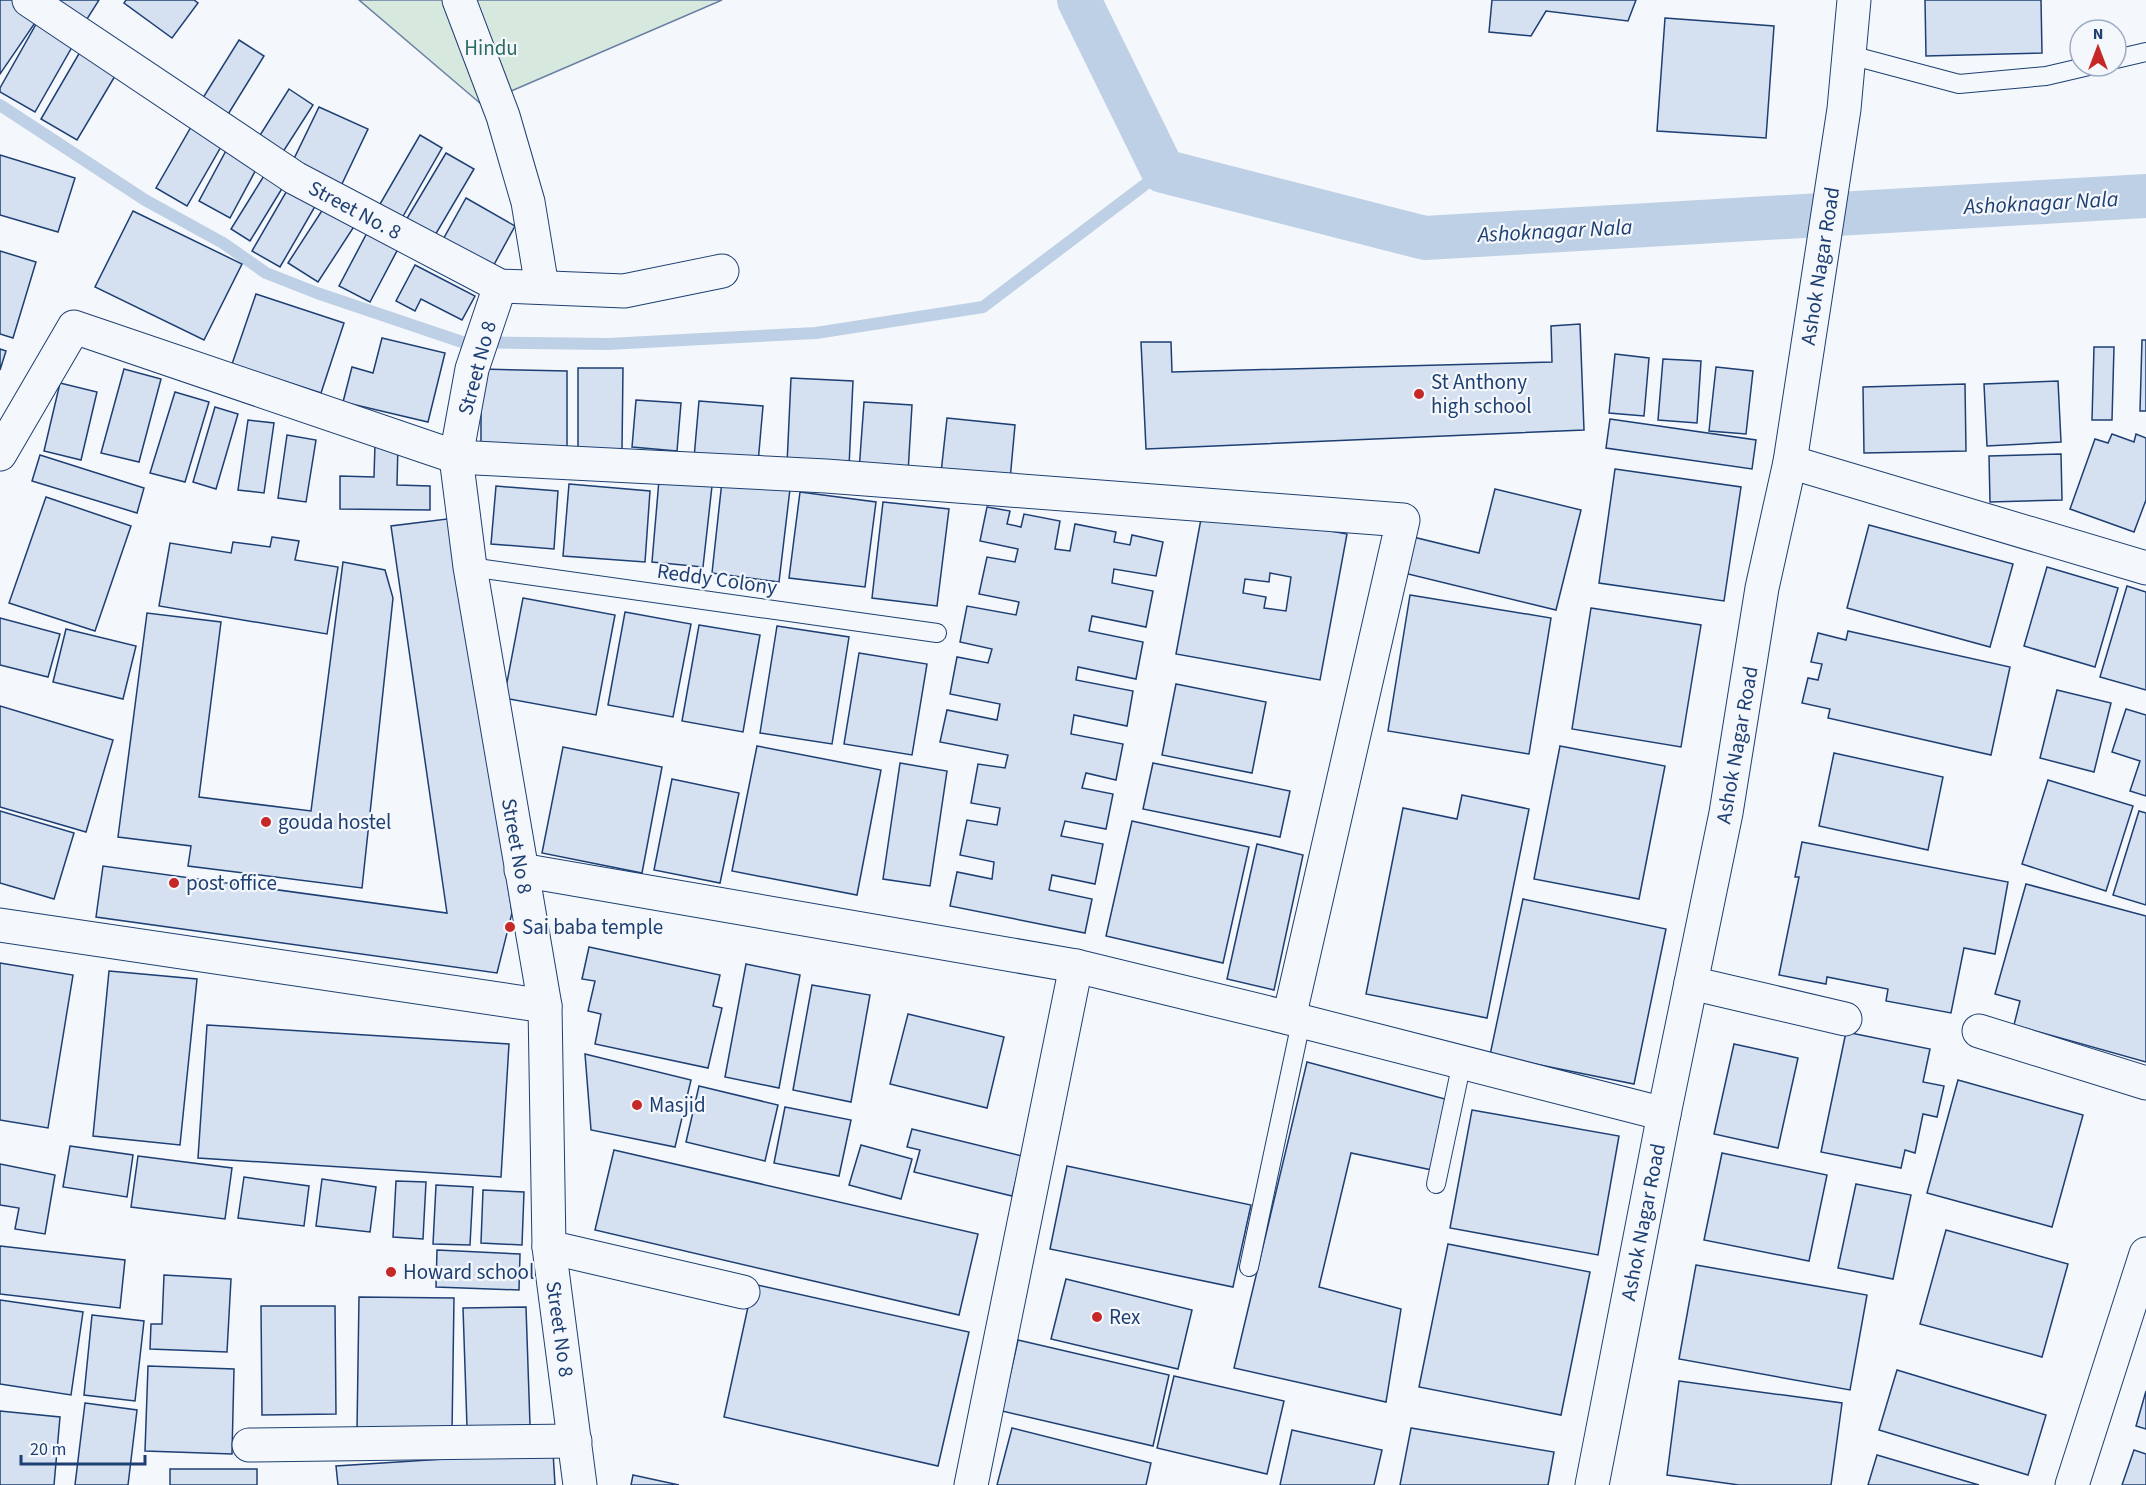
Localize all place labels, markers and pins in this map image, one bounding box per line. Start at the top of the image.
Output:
place label: St Anthony high school [1431,367,1532,421]
marker: St Anthony high school [1412,387,1426,401]
place label: gouda hostel [278,807,391,837]
marker: gouda hostel [259,815,273,829]
place label: post office [186,868,277,898]
marker: post office [167,876,181,890]
place label: Sai baba temple [522,912,663,942]
marker: Sai baba temple [503,920,517,934]
place label: Masjid [649,1090,706,1120]
marker: Masjid [630,1098,644,1112]
place label: Howard school [403,1257,534,1287]
marker: Howard school [384,1265,398,1279]
place label: Rex [1109,1302,1141,1332]
marker: Rex [1090,1310,1104,1324]

